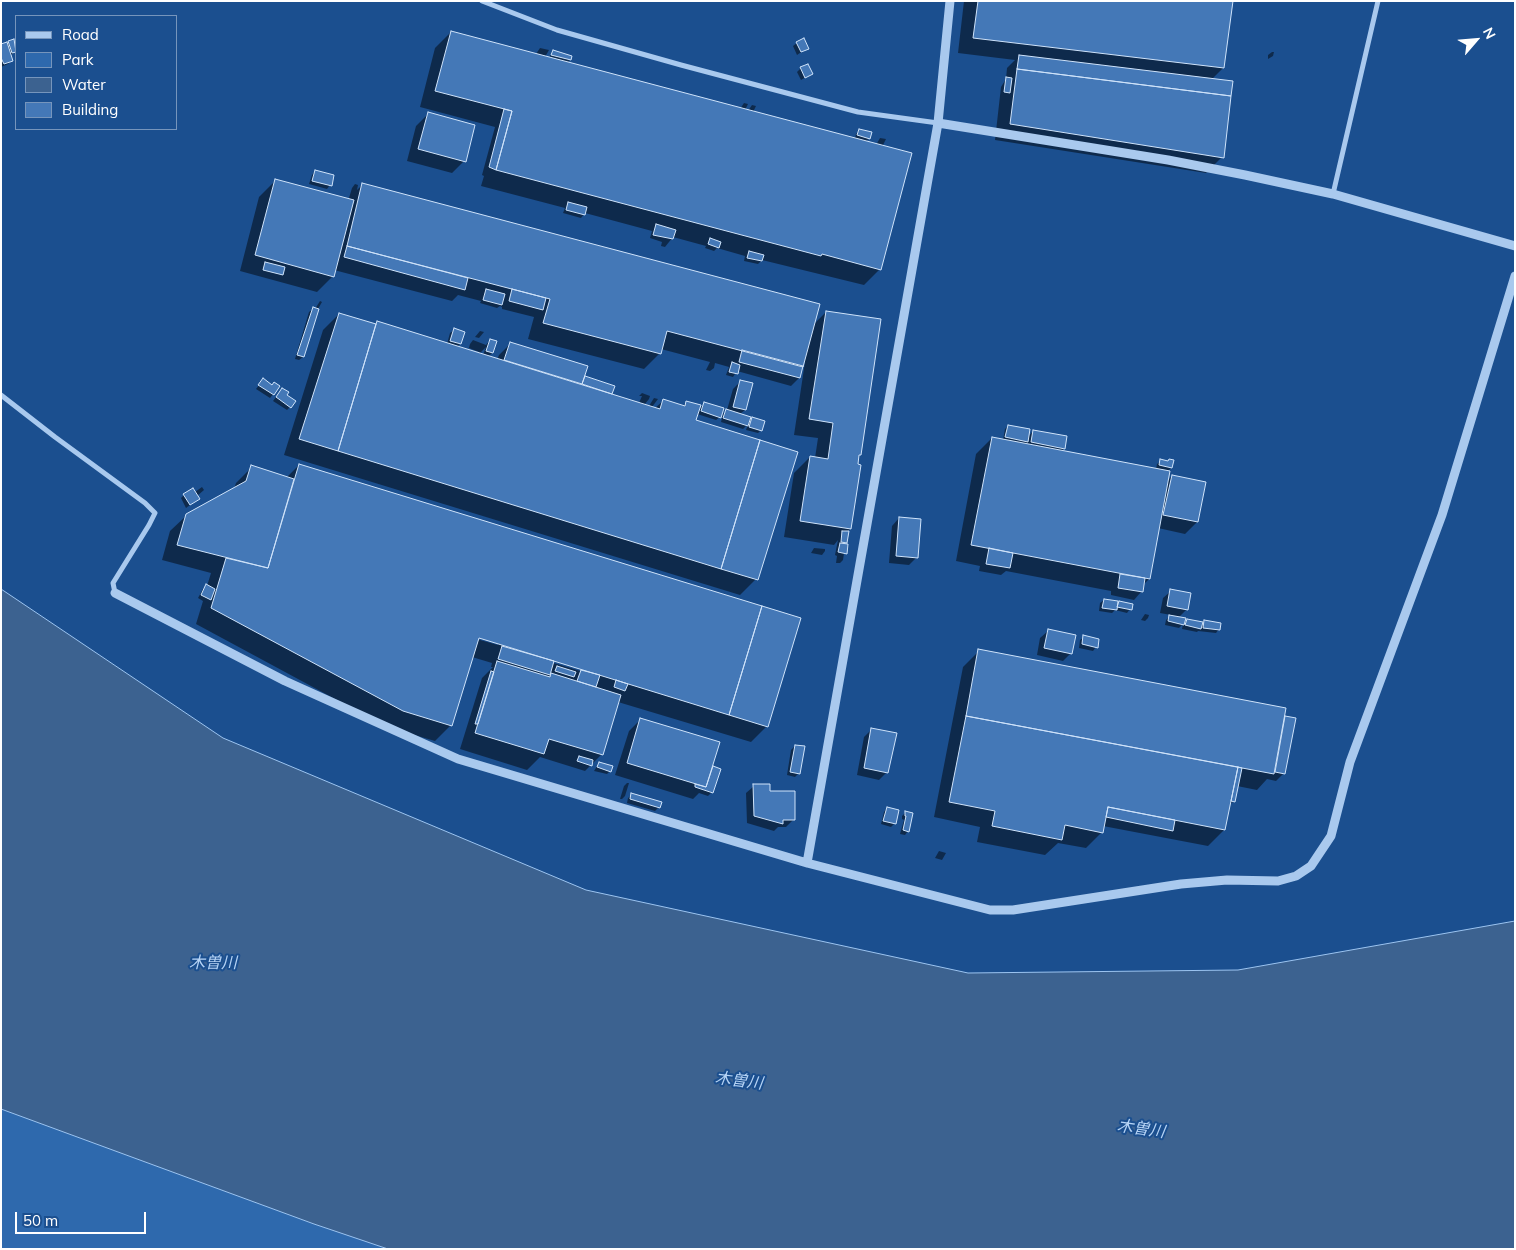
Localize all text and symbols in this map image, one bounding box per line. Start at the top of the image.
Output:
legend [15,15,178,130]
north arrow [1451,15,1501,65]
text: N [1479,24,1500,42]
text: Road [62,25,99,44]
text: Park [62,50,94,69]
text: Water [62,75,106,94]
text: Building [62,100,118,119]
water label: 木曽川 [189,953,237,973]
water label: 木曽川 [714,1069,764,1093]
water label: 木曽川 [1116,1116,1166,1142]
scale bar [18,1202,149,1234]
text: 50 m [23,1211,58,1230]

